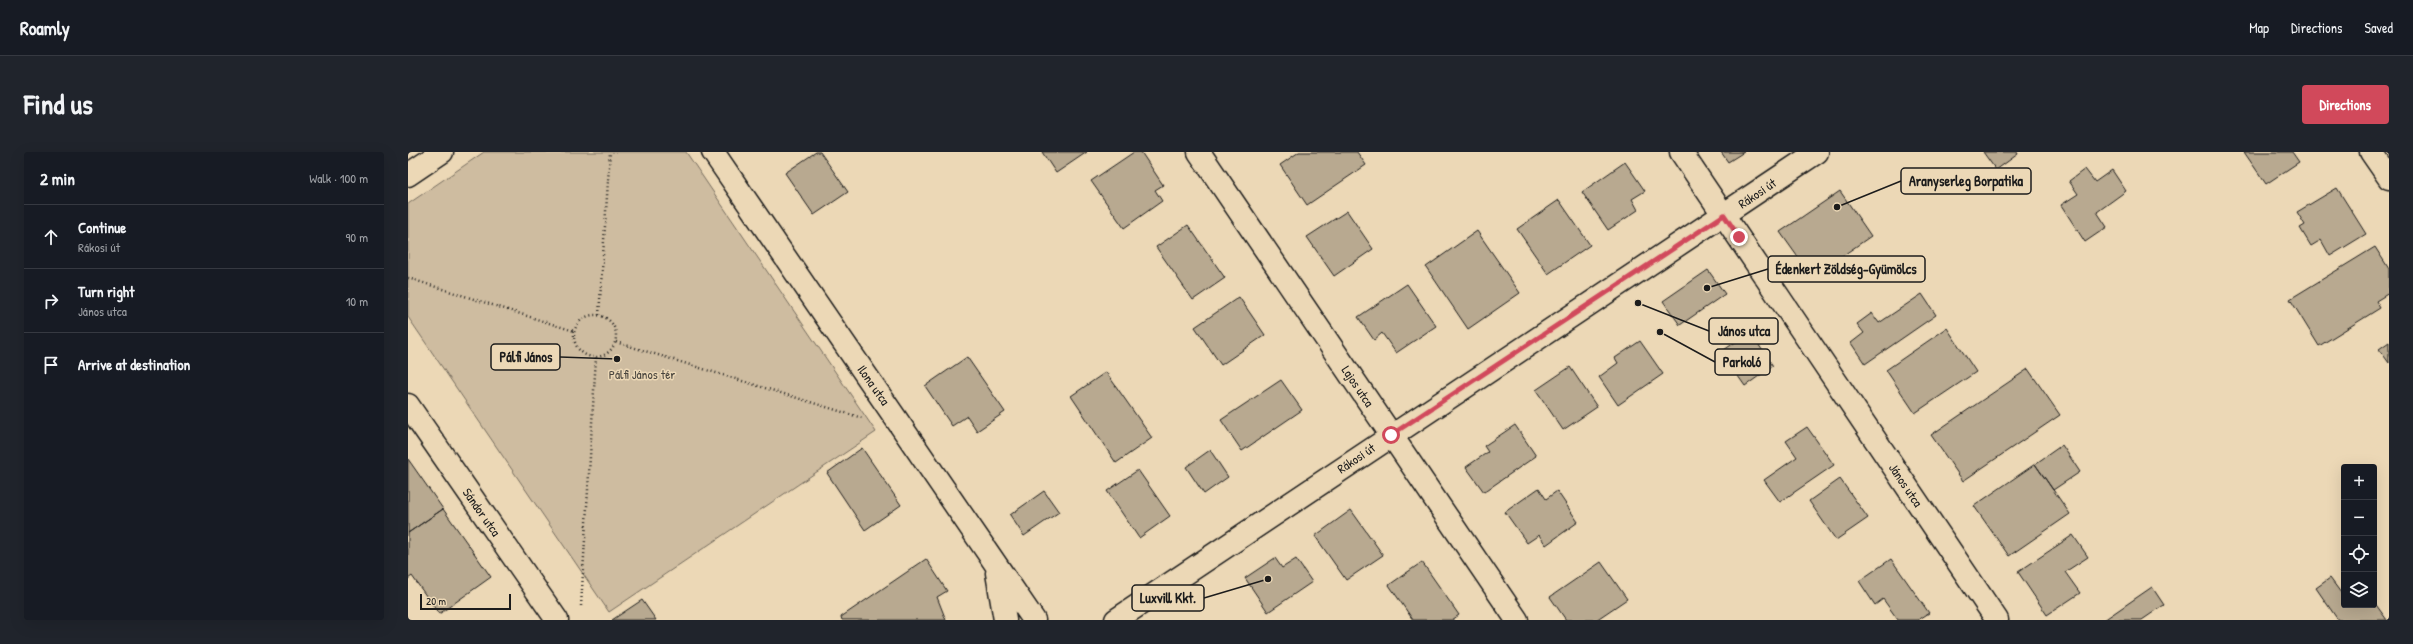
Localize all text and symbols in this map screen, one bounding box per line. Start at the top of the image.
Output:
text: Roamly [20,15,70,41]
text: Map [2249,18,2269,37]
text: Directions [2291,18,2342,37]
text: Saved [2364,18,2393,37]
text: Find us [24,85,93,123]
button: Directions [2302,85,2389,124]
text: 2 min [40,167,75,190]
callout: Aranyserleg Borpatika [1901,168,2031,194]
text: Walk · 100 m [309,169,368,187]
text: Aranyserleg Borpatika [1909,171,2023,192]
street label: Rákosi út [1734,173,1780,212]
text: Continue [78,217,126,238]
icon: ahead [40,226,62,248]
text: 90 m [346,228,368,246]
route end [1730,228,1748,246]
text: Rákosi út [78,238,120,256]
callout: Édenkert Zöldség-Gyümölcs [1768,256,1925,282]
text: Édenkert Zöldség-Gyümölcs [1775,259,1917,280]
text: Turn right [78,281,134,302]
icon: right [40,290,62,312]
text: 10 m [346,292,368,310]
text: János utca [78,302,127,320]
callout: János utca [1709,318,1778,344]
text: János utca [1718,321,1771,340]
callout: Pálfi János [491,344,560,370]
text: Pálfi János [500,347,553,366]
callout: Parkoló [1715,349,1770,375]
text: Parkoló [1723,352,1762,371]
icon: arrive [40,354,62,376]
text: Arrive at destination [78,354,190,375]
street label: Ilona utca [854,361,894,409]
street label: Lajos utca [1338,362,1378,410]
park label: Pálfi János tér [609,365,675,383]
route start [1382,426,1400,444]
street label: Rákosi út [1333,438,1379,477]
street label: János utca [1885,460,1927,510]
map controls [2341,464,2377,608]
button: + [2341,464,2377,500]
street label: Sándor utca [459,484,505,540]
button: − [2341,500,2377,536]
button: locate [2341,536,2377,572]
button: layers [2341,572,2377,608]
callout: Luxvill Kkt. [1132,585,1204,611]
text: Luxvill Kkt. [1140,588,1196,607]
scale bar [420,592,511,611]
text: 20 m [426,594,446,608]

